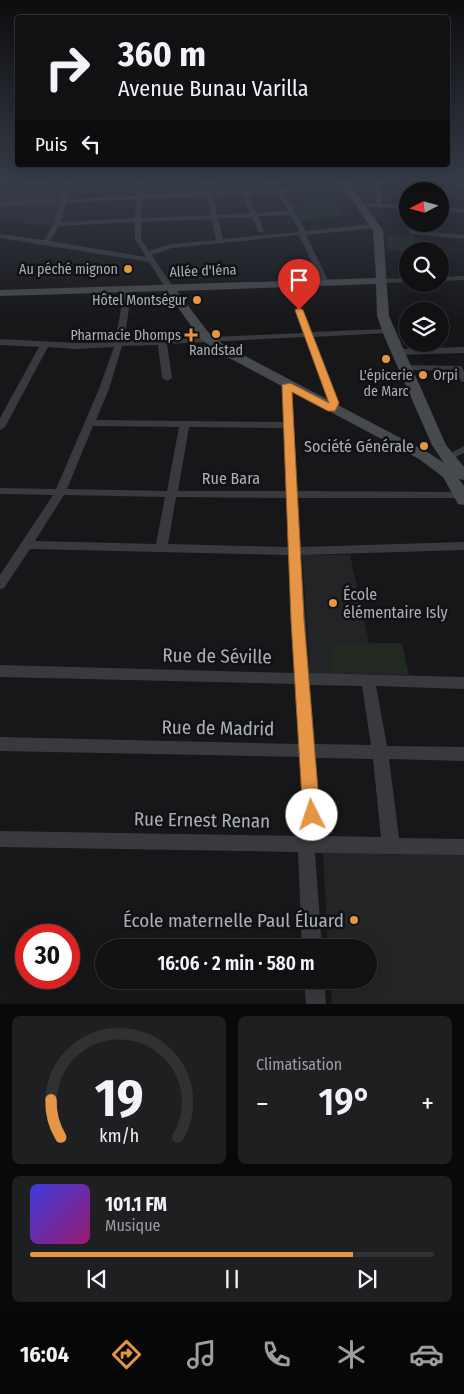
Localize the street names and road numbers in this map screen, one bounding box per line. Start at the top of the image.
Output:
street label: Allée d'Iéna [169,261,237,281]
street label: Rue Bara [202,469,260,488]
street label: Rue de Séville [162,644,272,668]
street label: Rue de Madrid [161,716,275,740]
street label: Rue Ernest Renan [134,807,270,833]

